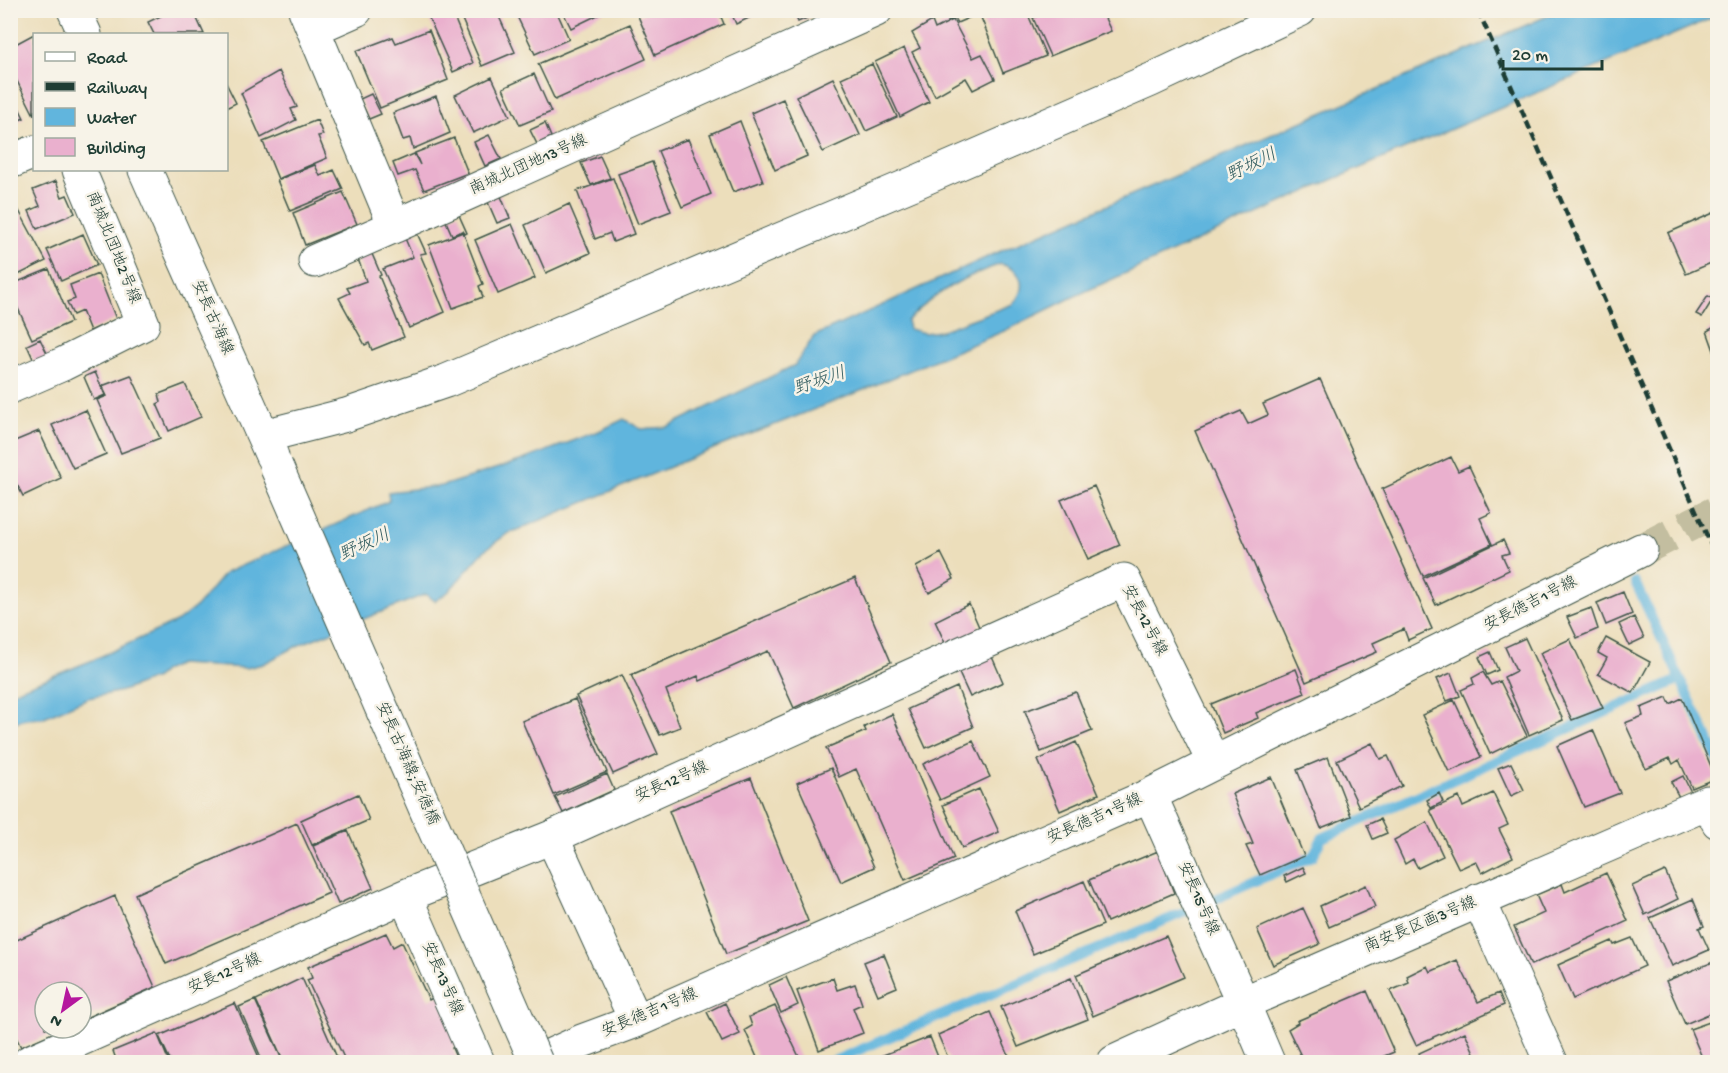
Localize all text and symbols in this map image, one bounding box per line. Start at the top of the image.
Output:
legend [33,33,228,171]
scale bar [1503,33,1602,71]
text: 20 m [1512,46,1548,67]
text: Road [87,49,128,70]
text: Railway [87,79,147,100]
text: Water [87,109,137,130]
street label: 南城北団地13号線 [466,130,591,200]
text: Building [86,139,146,160]
water label: 野坂川 [1223,145,1281,187]
street label: 南城北団地2号線 [81,188,145,307]
street label: 安長古海線 [186,277,238,358]
water label: 野坂川 [791,363,849,401]
water label: 野坂川 [336,525,394,567]
street label: 安長徳吉1号線 [1480,571,1581,637]
street label: 安長12号線 [1116,581,1172,660]
street label: 安長古海線;安徳橋 [370,699,444,829]
street label: 安長12号線 [632,757,712,808]
street label: 安長徳吉1号線 [1044,789,1146,850]
street label: 安長15号線 [1172,858,1224,939]
street label: 南安長区画3号線 [1361,892,1480,958]
street label: 安長13号線 [416,938,468,1019]
street label: 安長12号線 [185,949,265,1000]
north arrow [33,980,93,1040]
street label: 安長徳吉1号線 [598,983,701,1043]
text: N [47,1009,66,1030]

